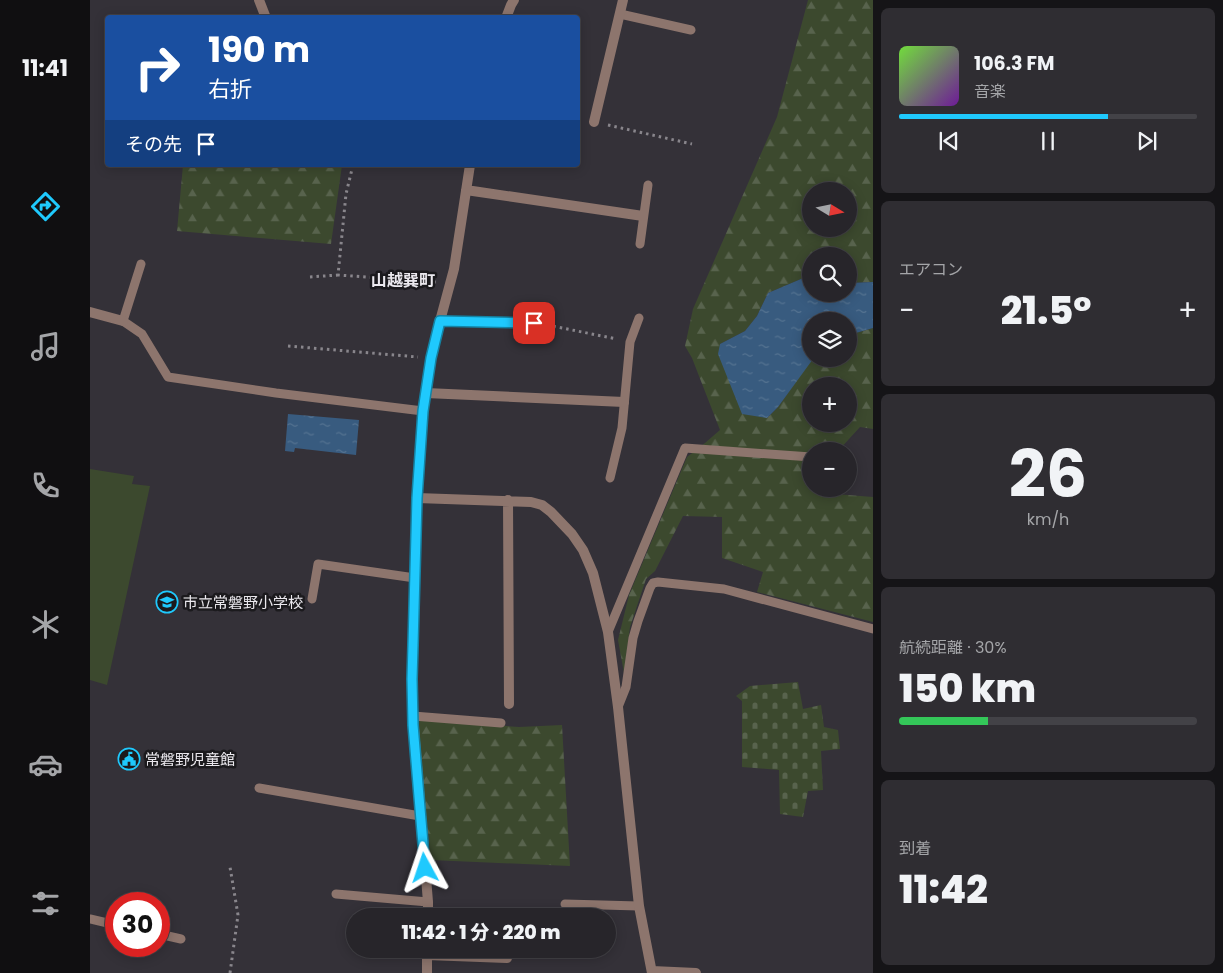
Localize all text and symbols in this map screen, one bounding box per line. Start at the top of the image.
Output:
text: 190 m [208,25,310,74]
icon: right [125,35,190,100]
text: 106.3 FM [974,50,1054,77]
text: 11:41 [22,53,68,84]
text: 右折 [208,74,252,105]
text: 音楽 [974,80,1006,103]
icon: previous [935,127,963,155]
icon: pause [1034,127,1062,155]
icon: next [1133,127,1161,155]
icon: arrive [192,130,220,158]
text: その先 [125,131,182,158]
north arrow [802,182,858,238]
map controls [802,182,857,497]
icon: directions [28,189,63,224]
button: search [802,247,857,302]
text: エアコン [899,258,963,281]
district label: 山越巽町 [371,269,435,292]
text: 21.5° [1001,284,1092,337]
text: − [899,291,914,330]
text: + [1178,291,1197,330]
pin [513,302,555,344]
icon: arrive [520,309,548,337]
button: layers [802,312,857,367]
icon: music [28,329,63,364]
button: + [802,377,857,432]
text: 26 [1009,429,1087,520]
button: − [802,442,857,497]
icon: phone [28,468,63,503]
text: km/h [1027,508,1069,531]
school or university icon: 市立常磐野小学校 [155,590,179,614]
place label: 市立常磐野小学校 [183,592,303,613]
icon: climate [28,607,63,642]
text: 航続距離 · 30% [899,636,1007,659]
text: 150 km [899,662,1036,715]
icon: car [28,747,63,782]
public building icon: 常磐野児童館 [117,747,141,771]
place label: 常磐野児童館 [145,749,235,770]
text: 到着 [899,837,931,860]
position arrow [398,841,450,893]
text: 11:42 [899,863,988,916]
icon: filters [28,886,63,921]
speed limit sign: 30 [105,892,170,957]
text: 11:42 · 1 分 · 220 m [401,919,561,946]

